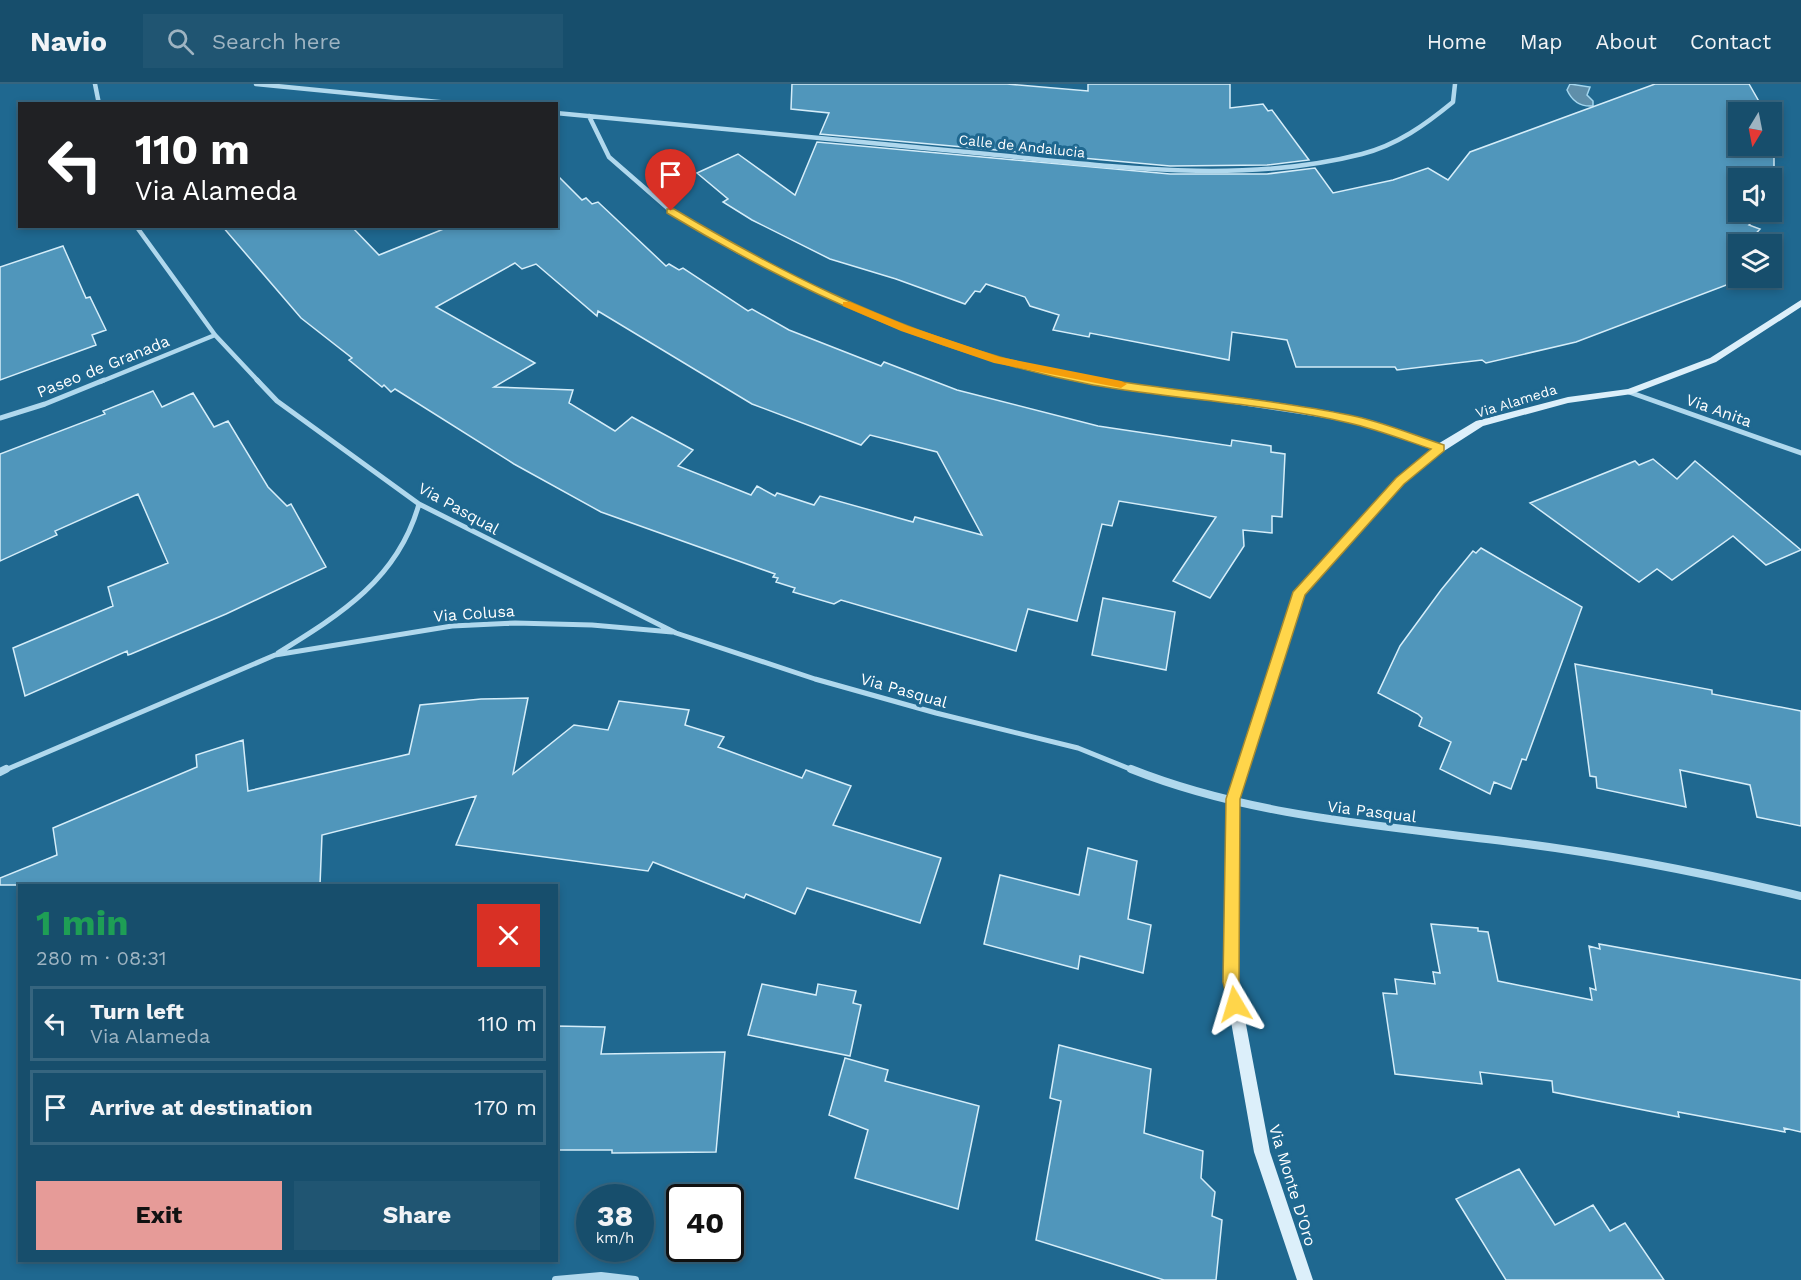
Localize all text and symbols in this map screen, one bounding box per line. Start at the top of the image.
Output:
search box [143,14,563,68]
text: Navio [30,25,107,58]
icon: search [164,25,197,58]
text: Search here [212,29,341,54]
text: Home [1427,29,1487,54]
text: Map [1520,29,1563,54]
text: About [1596,29,1657,54]
text: Contact [1690,29,1771,54]
north arrow [1728,102,1782,156]
map controls [1728,102,1782,288]
text: 110 m [135,125,250,174]
icon: left [36,126,114,204]
street label: Calle de Andalucia [958,131,1086,161]
pin [645,149,696,211]
icon: arrive [654,158,687,191]
button: sound [1728,168,1782,222]
text: Via Alameda [135,175,297,207]
button: layers [1728,234,1782,288]
street label: Paseo de Granada [34,331,172,402]
street label: Via Alameda [1473,381,1559,421]
street label: Via Anita [1683,390,1754,431]
street label: Via Pasqual [415,478,503,539]
street label: Via Colusa [433,601,515,626]
street label: Via Pasqual [858,669,950,712]
street label: Via Pasqual [1326,797,1418,826]
text: 1 min [36,902,128,944]
button: close [477,904,540,967]
text: 280 m · 08:31 [36,946,167,970]
position arrow [1203,972,1267,1036]
text: Turn left [90,999,184,1024]
icon: left [39,1007,72,1040]
text: 110 m [478,1011,537,1036]
text: Via Alameda [90,1024,210,1048]
icon: arrive [39,1091,72,1124]
text: Arrive at destination [90,1095,313,1120]
text: 170 m [474,1095,537,1120]
street label: Via Monte D'Oro [1265,1122,1320,1248]
button: Exit [36,1181,282,1250]
button: Share [294,1181,540,1250]
speed limit sign: 40 [666,1184,744,1262]
text: 38 [597,1198,633,1233]
text: km/h [596,1229,634,1247]

